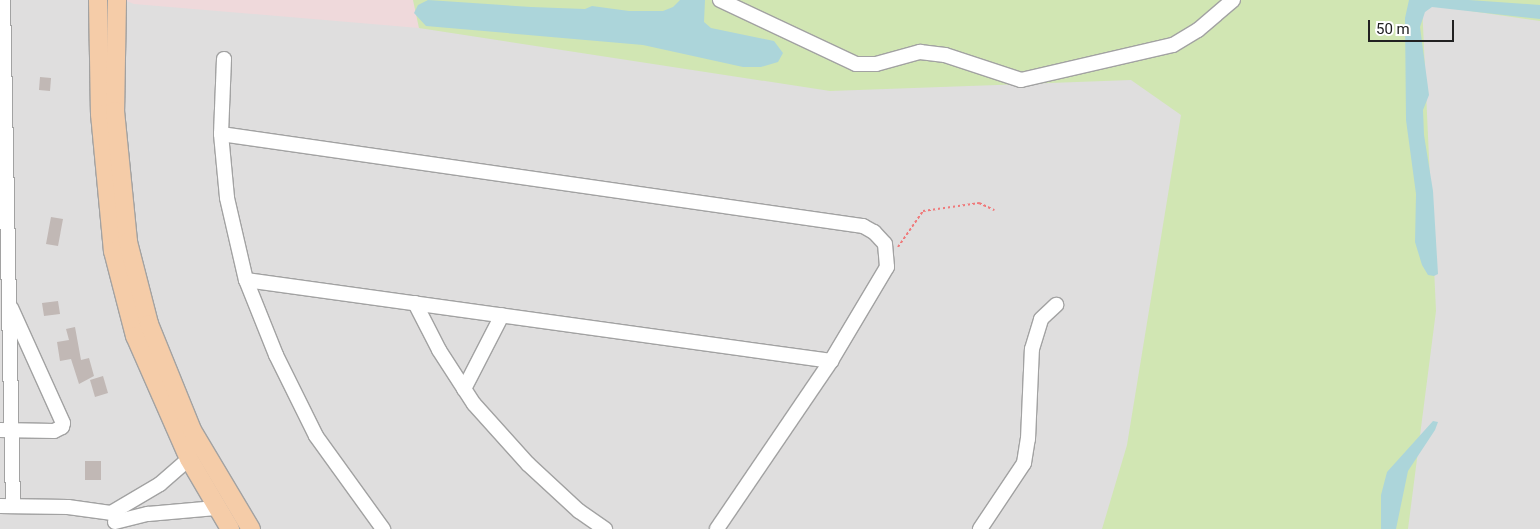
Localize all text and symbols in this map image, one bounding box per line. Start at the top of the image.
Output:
scale bar [1370,10,1456,42]
text: 50 m [1376,20,1410,38]

